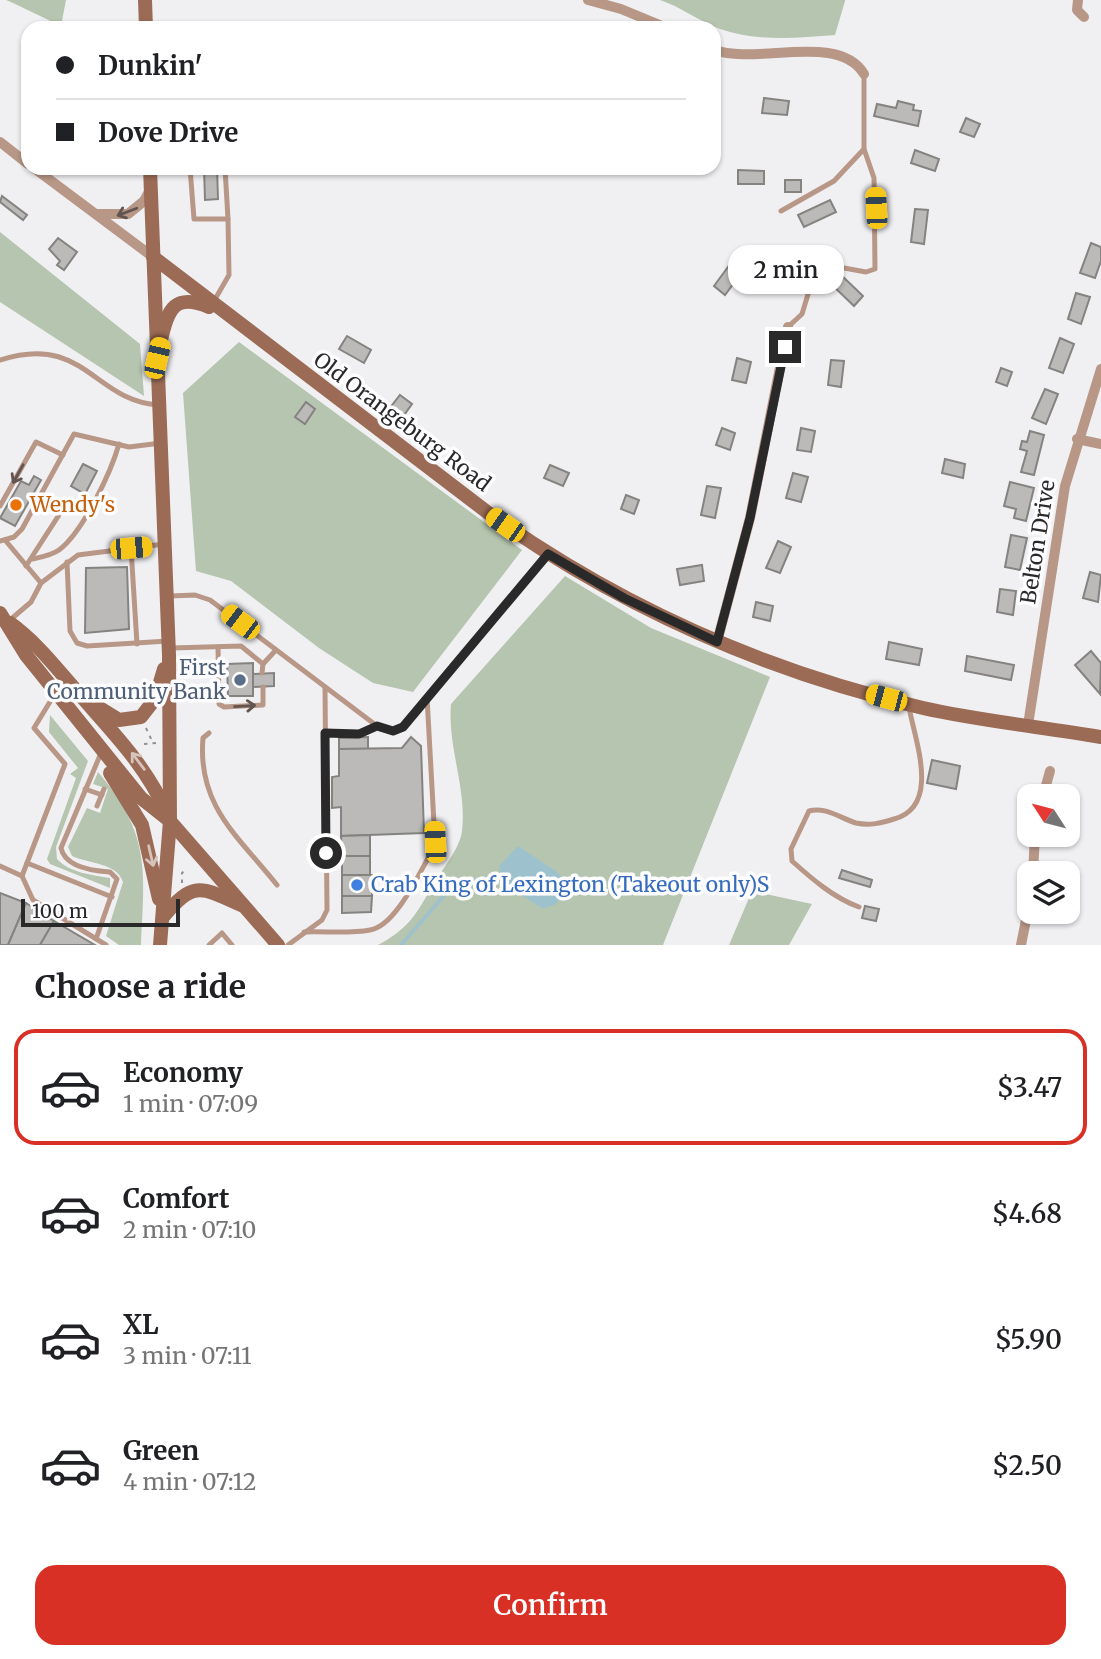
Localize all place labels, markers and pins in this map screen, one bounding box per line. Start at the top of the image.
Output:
place label: Wendy's [29,491,115,518]
marker: Wendy's [8,497,24,513]
place label: First Community Bank [47,654,227,705]
marker: First Community Bank [232,672,248,688]
place label: Crab King of Lexington (Takeout only)S [371,871,769,898]
marker: Crab King of Lexington (Takeout only)S [349,877,365,893]

